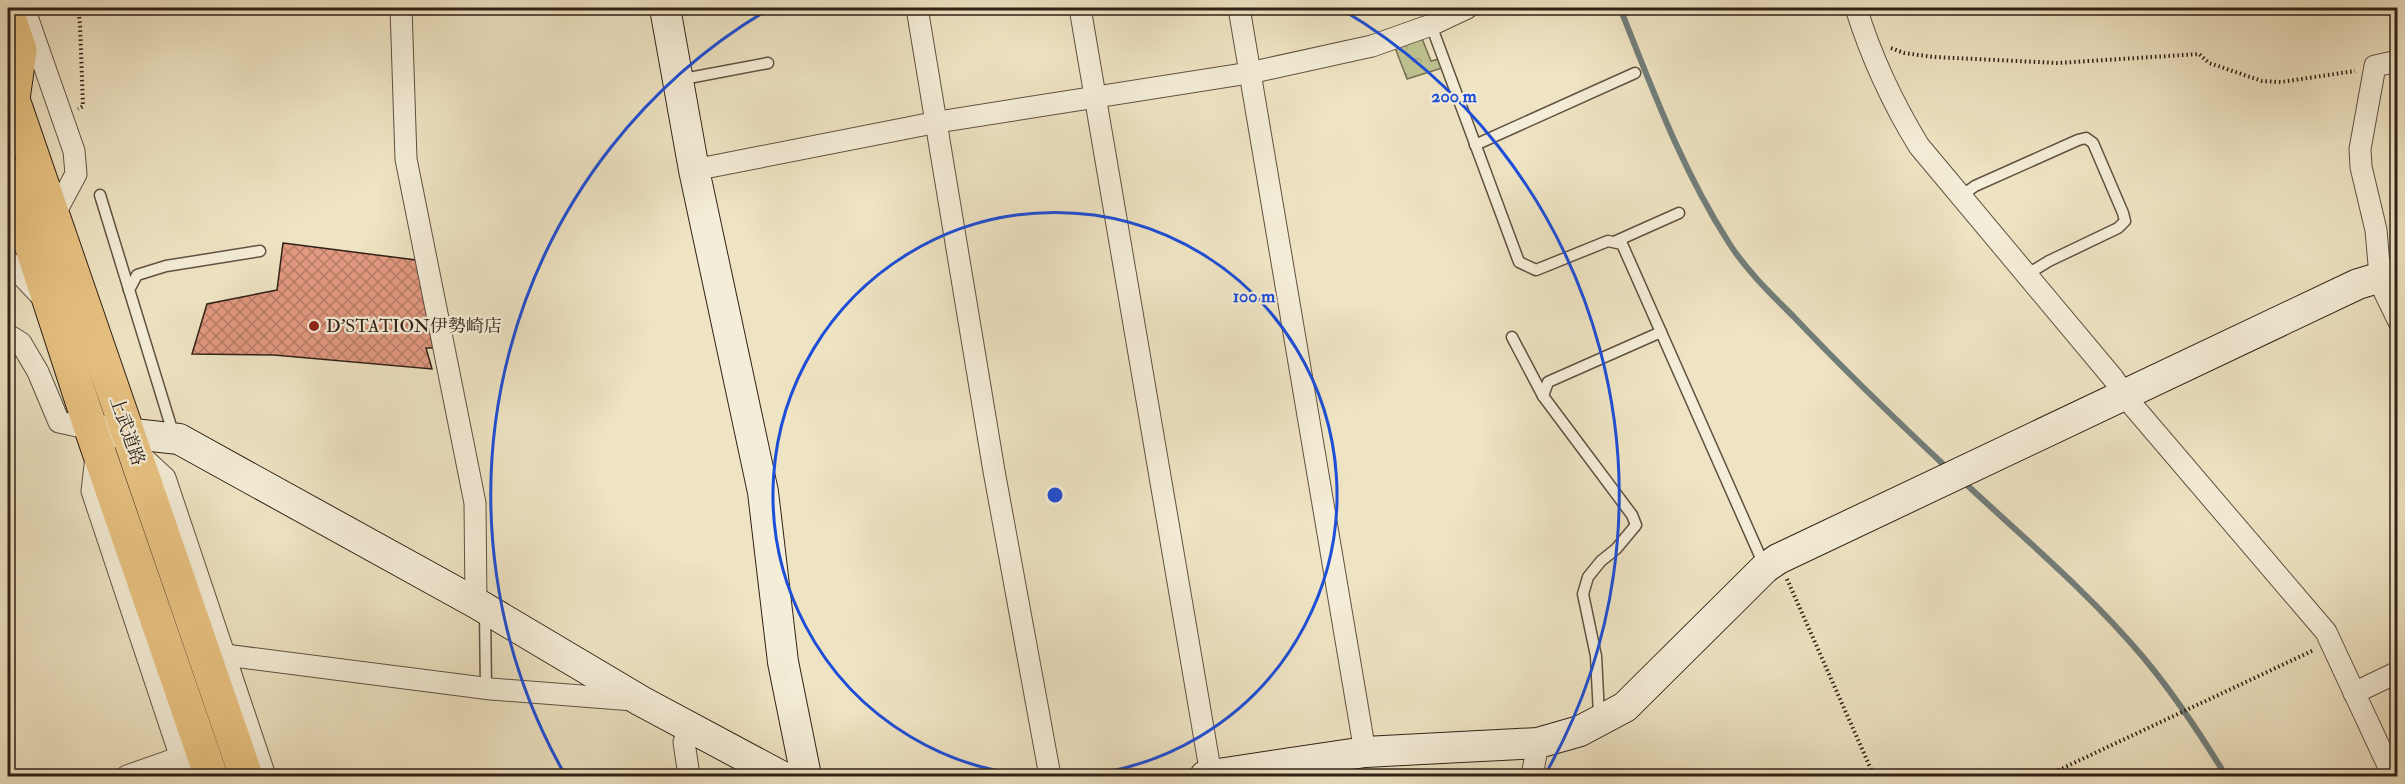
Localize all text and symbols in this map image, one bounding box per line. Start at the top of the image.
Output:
text: 200 m [1431,85,1478,108]
text: 100 m [1233,285,1276,308]
place label: D'STATION伊勢崎店 [326,315,502,338]
marker: D'STATION伊勢崎店 [307,319,321,333]
street label: 上武道路 [104,393,150,469]
centre of rings [1045,485,1065,505]

